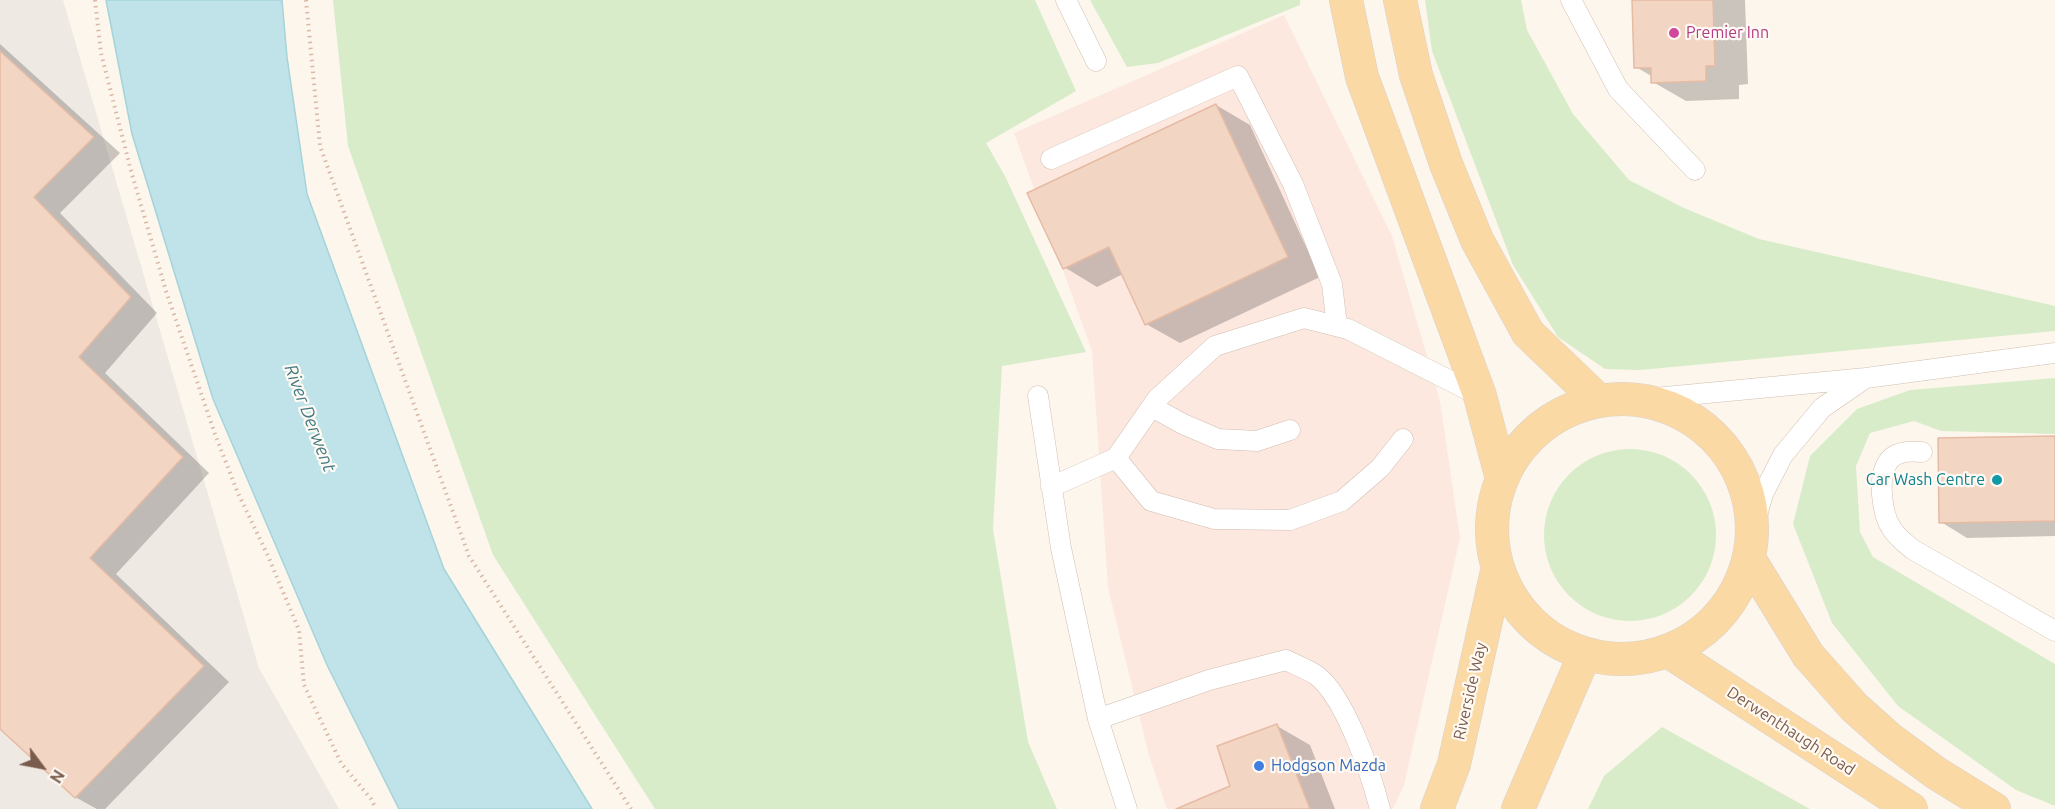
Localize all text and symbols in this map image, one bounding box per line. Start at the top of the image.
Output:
place label: Premier Inn [1686,23,1769,43]
marker: Premier Inn [1667,26,1681,40]
water label: River Derwent [280,361,340,475]
place label: Car Wash Centre [1866,470,1985,490]
marker: Car Wash Centre [1990,473,2004,487]
street label: Riverside Way [1449,640,1491,742]
street label: Derwenthaugh Road [1723,682,1859,780]
north arrow [12,737,72,797]
place label: Hodgson Mazda [1271,756,1386,776]
marker: Hodgson Mazda [1252,759,1266,773]
text: N [46,767,68,786]

